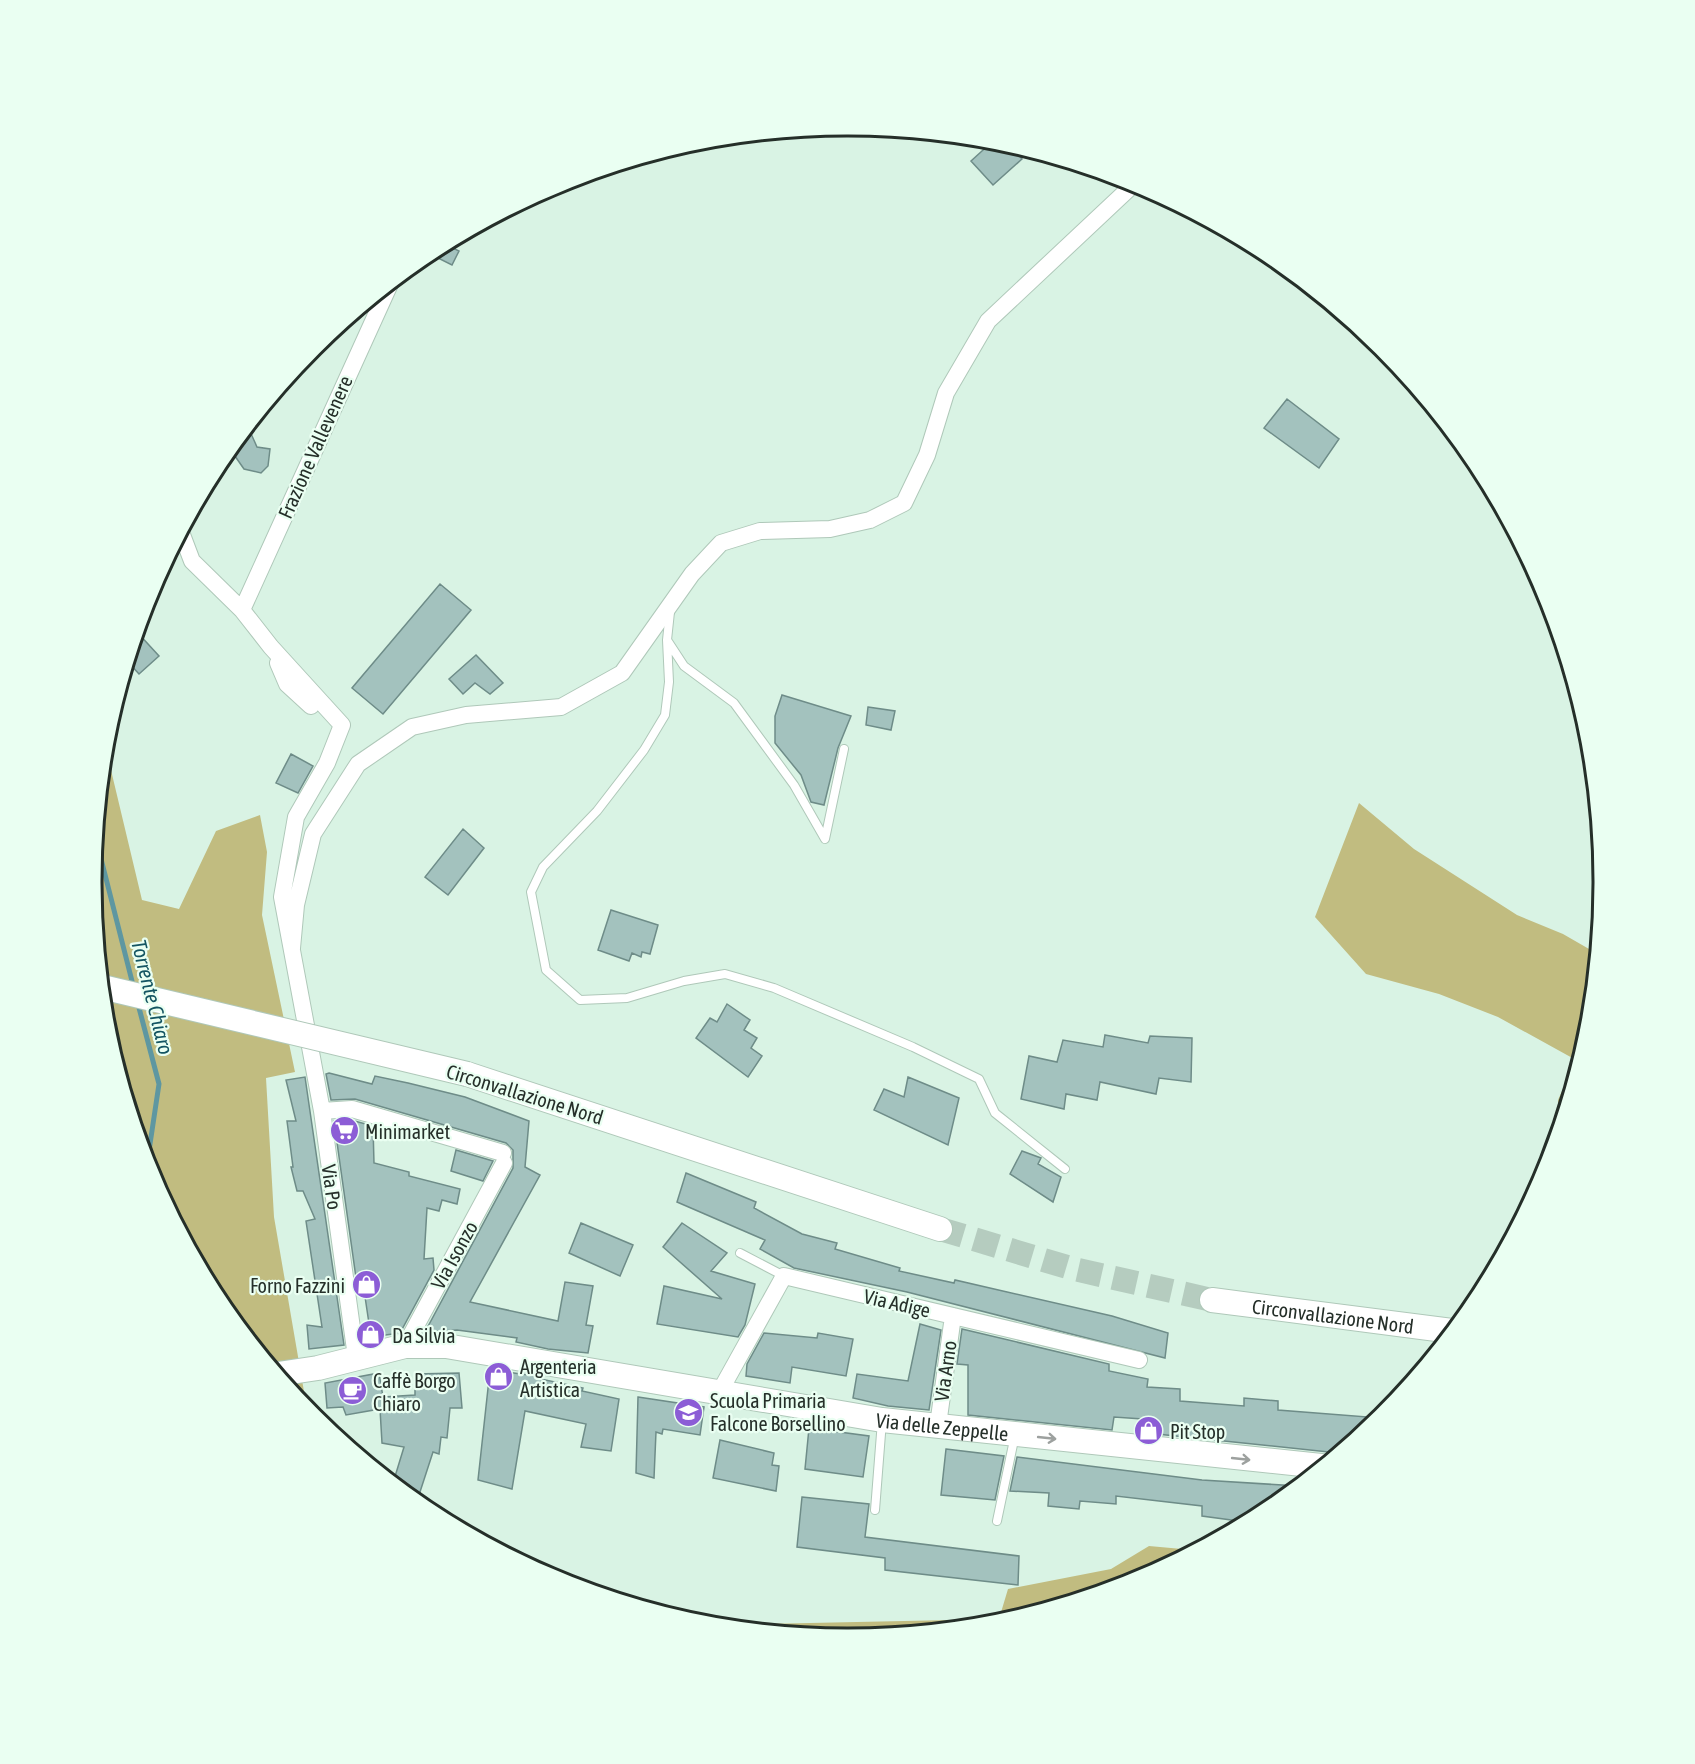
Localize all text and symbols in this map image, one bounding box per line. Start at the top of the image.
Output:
street label: Frazione Vallevenere [273,372,357,522]
water label: Torrente Chiaro [127,937,179,1057]
street label: Circonvallazione Nord [444,1059,606,1129]
supermarket icon: Minimarket [328,1115,360,1147]
place label: Minimarket [365,1120,450,1143]
street label: Via Po [317,1163,347,1211]
street label: Via Isonzo [426,1217,482,1293]
shop icon: Forno Fazzini [350,1269,382,1301]
place label: Forno Fazzini [250,1274,345,1297]
street label: Via Adige [861,1284,933,1322]
street label: Circonvallazione Nord [1251,1294,1415,1337]
shop icon: Da Silvia [355,1319,387,1351]
place label: Da Silvia [392,1324,455,1347]
street label: Via Arno [929,1339,961,1403]
place label: Argenteria Artistica [520,1355,597,1401]
shop icon: Argenteria Artistica [483,1361,515,1393]
place label: Caffè Borgo Chiaro [373,1369,456,1415]
cafe icon: Caffè Borgo Chiaro [336,1375,368,1407]
place label: Scuola Primaria Falcone Borsellino [710,1389,846,1435]
school or university icon: Scuola Primaria Falcone Borsellino [673,1396,705,1428]
street label: Via delle Zeppelle [874,1408,1010,1445]
shop icon: Pit Stop [1133,1415,1165,1447]
place label: Pit Stop [1170,1420,1225,1443]
one-way arrow [1037,1433,1056,1444]
one-way arrow [1230,1454,1250,1465]

